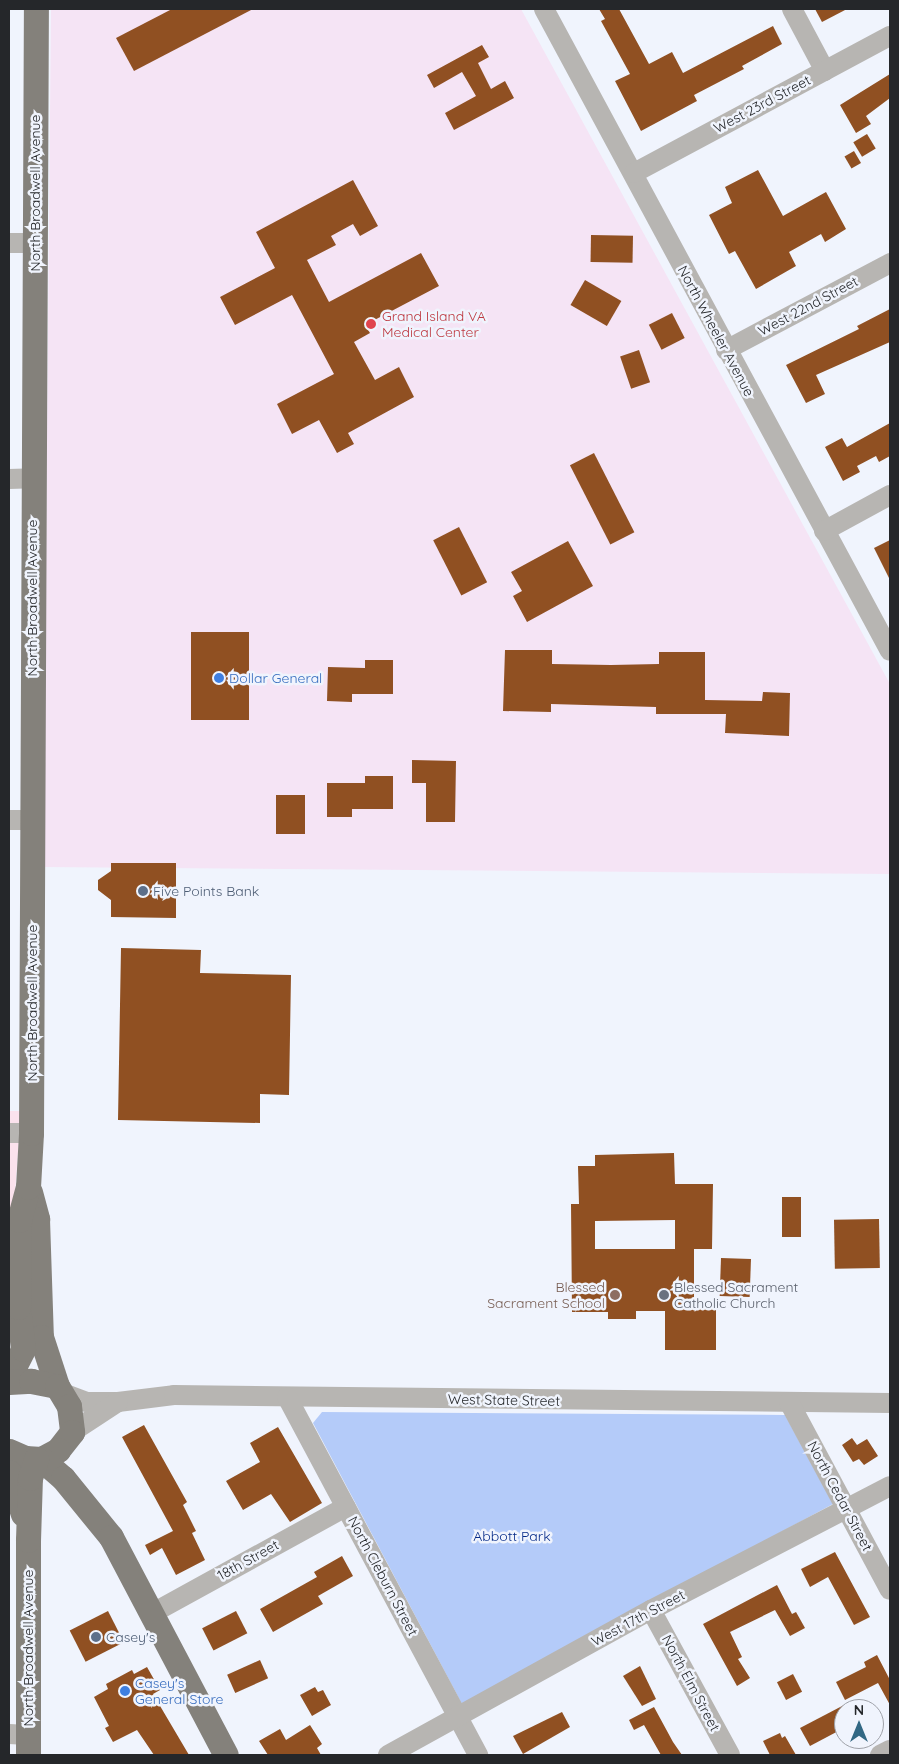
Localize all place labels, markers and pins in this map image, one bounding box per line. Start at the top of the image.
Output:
place label: Grand Island VA Medical Center [382,308,486,341]
marker: Grand Island VA Medical Center [364,317,378,331]
place label: Dollar General [229,670,322,686]
marker: Dollar General [213,672,225,684]
place label: Five Points Bank [153,883,259,899]
marker: Five Points Bank [137,885,149,897]
place label: Blessed Sacrament School [487,1279,605,1311]
place label: Blessed Sacrament Catholic Church [674,1279,798,1311]
marker: Blessed Sacrament School [609,1289,621,1301]
marker: Blessed Sacrament Catholic Church [658,1289,670,1301]
place label: Casey's [106,1629,155,1645]
marker: Casey's [90,1631,102,1643]
place label: Casey's General Store [135,1675,223,1708]
marker: Casey's General Store [119,1685,131,1697]

